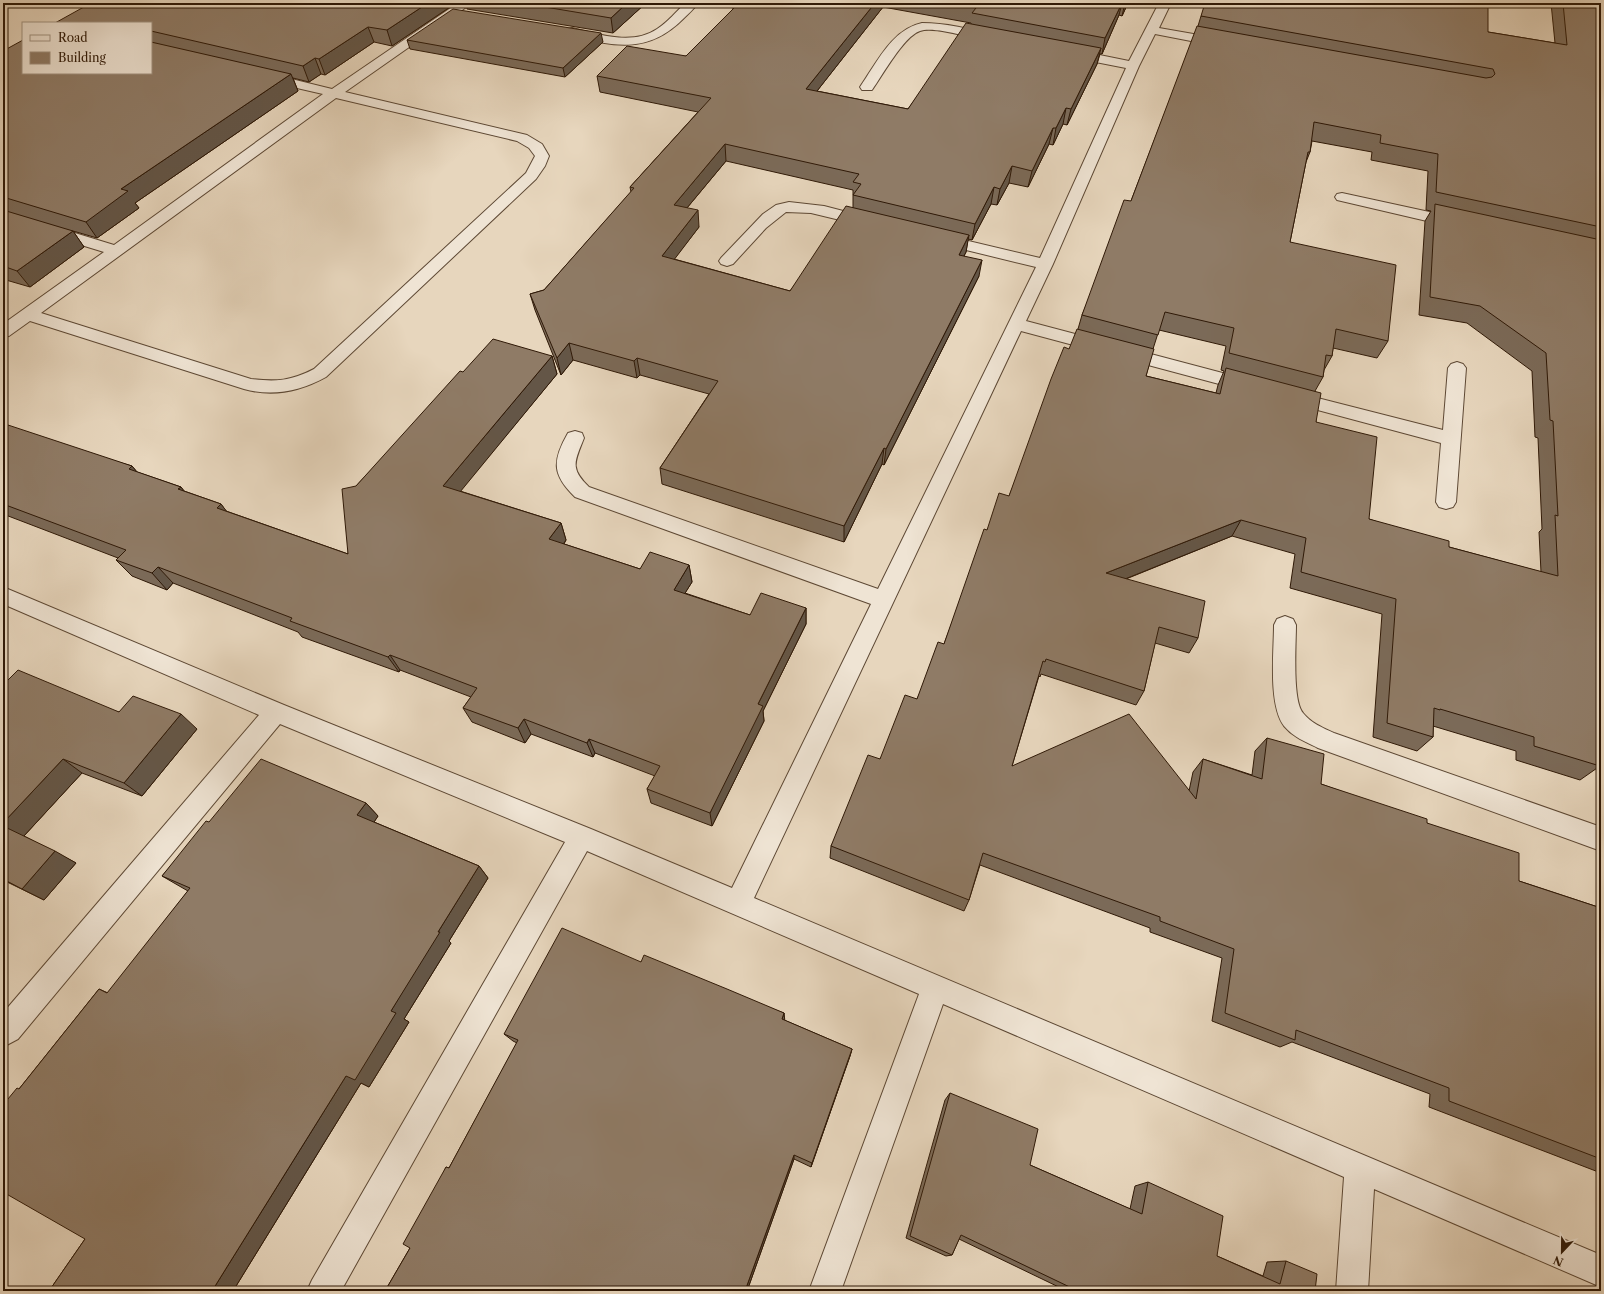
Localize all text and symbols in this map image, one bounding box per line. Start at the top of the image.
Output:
legend [22,22,152,74]
text: Road [58,30,88,45]
text: Building [58,50,106,65]
north arrow [1542,1232,1582,1272]
text: N [1551,1253,1565,1270]

